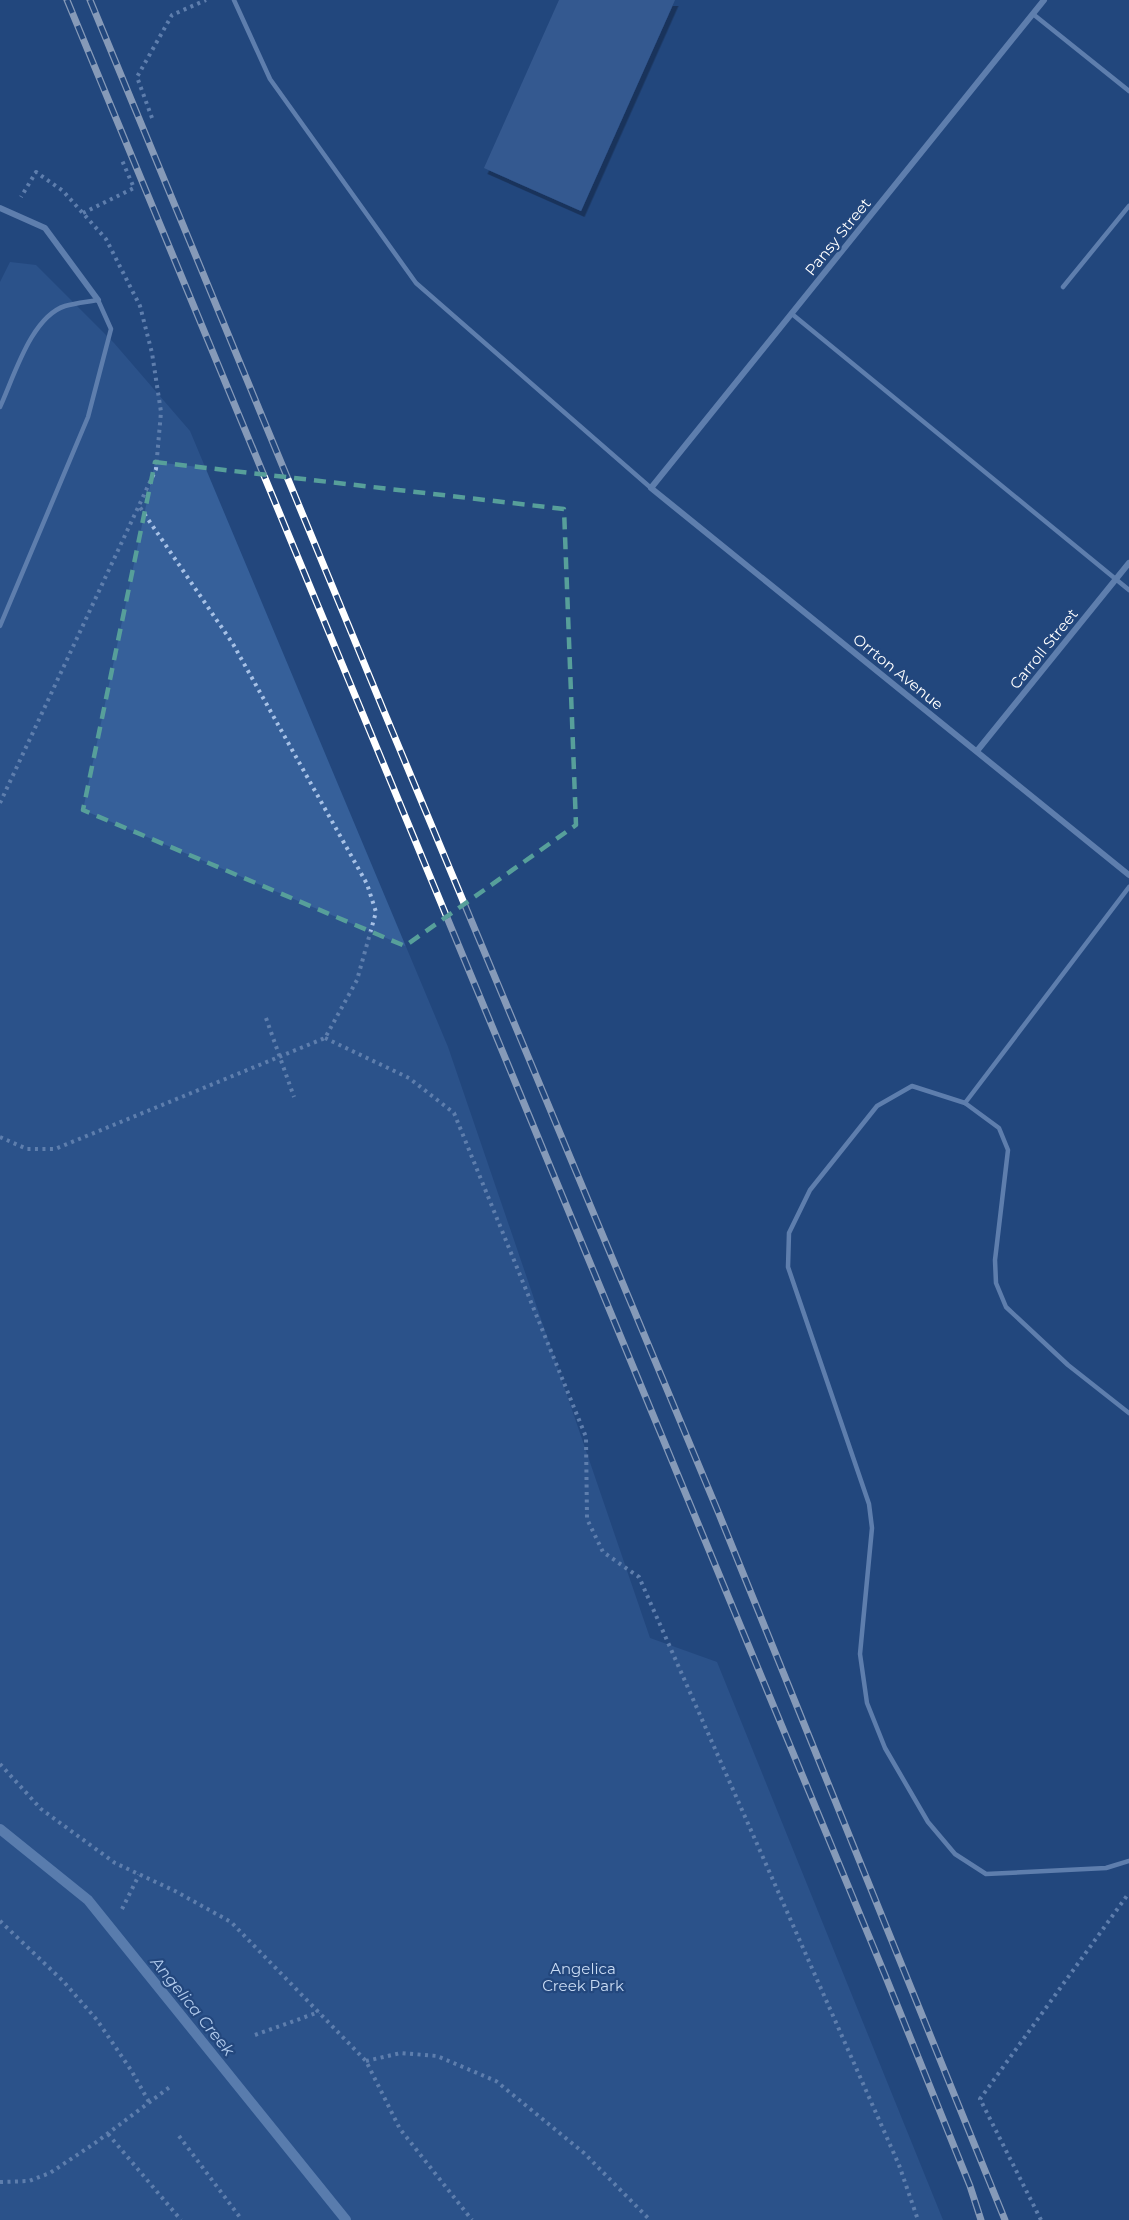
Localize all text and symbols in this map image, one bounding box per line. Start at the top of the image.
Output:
street label: Pansy Street [801,194,875,279]
street label: Carroll Street [1005,605,1082,693]
street label: Orrton Avenue [849,629,947,714]
water label: Angelica Creek [146,1952,239,2061]
park label: Angelica Creek Park [542,1959,624,1995]

